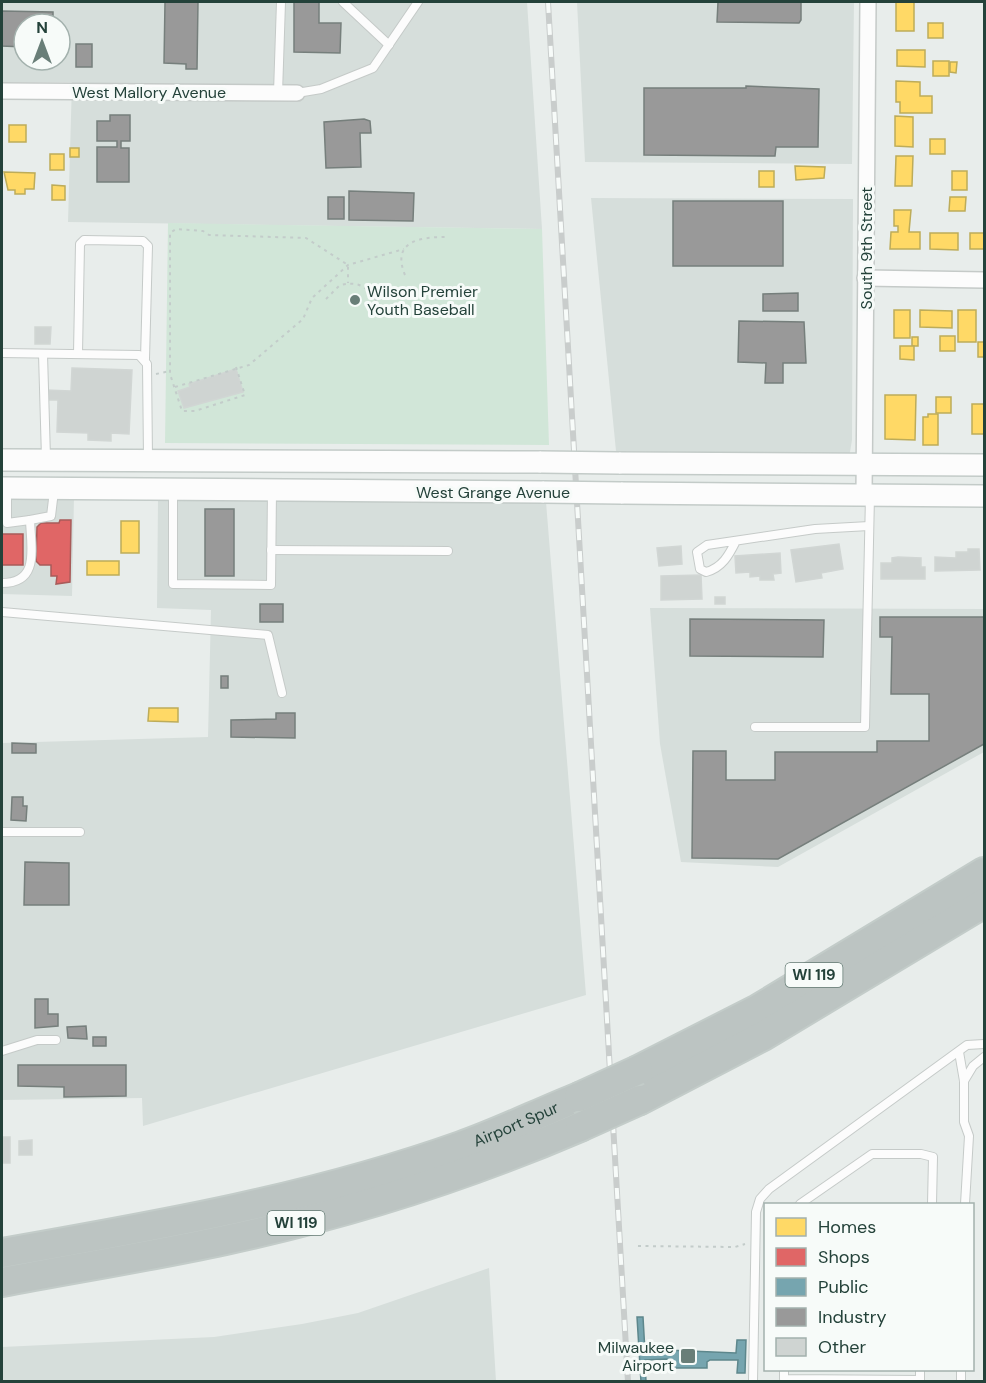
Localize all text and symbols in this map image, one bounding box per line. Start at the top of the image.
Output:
north arrow [12,12,72,72]
text: N [36,17,48,38]
street label: West Mallory Avenue [72,82,226,103]
street label: South 9th Street [856,187,877,309]
place label: Wilson Premier Youth Baseball [367,281,478,320]
marker: Wilson Premier Youth Baseball [348,293,362,307]
street label: West Grange Avenue [416,482,570,503]
road number: WI 119 [786,963,842,987]
street label: Airport Spur [470,1097,562,1152]
legend [764,1203,974,1371]
road number: WI 119 [268,1211,324,1235]
text: Homes [818,1215,876,1239]
text: Shops [818,1245,870,1269]
text: Public [818,1275,869,1299]
text: Industry [818,1305,887,1329]
text: Other [818,1335,867,1359]
place label: Milwaukee Airport [598,1337,674,1376]
marker: Milwaukee Airport [679,1347,697,1365]

